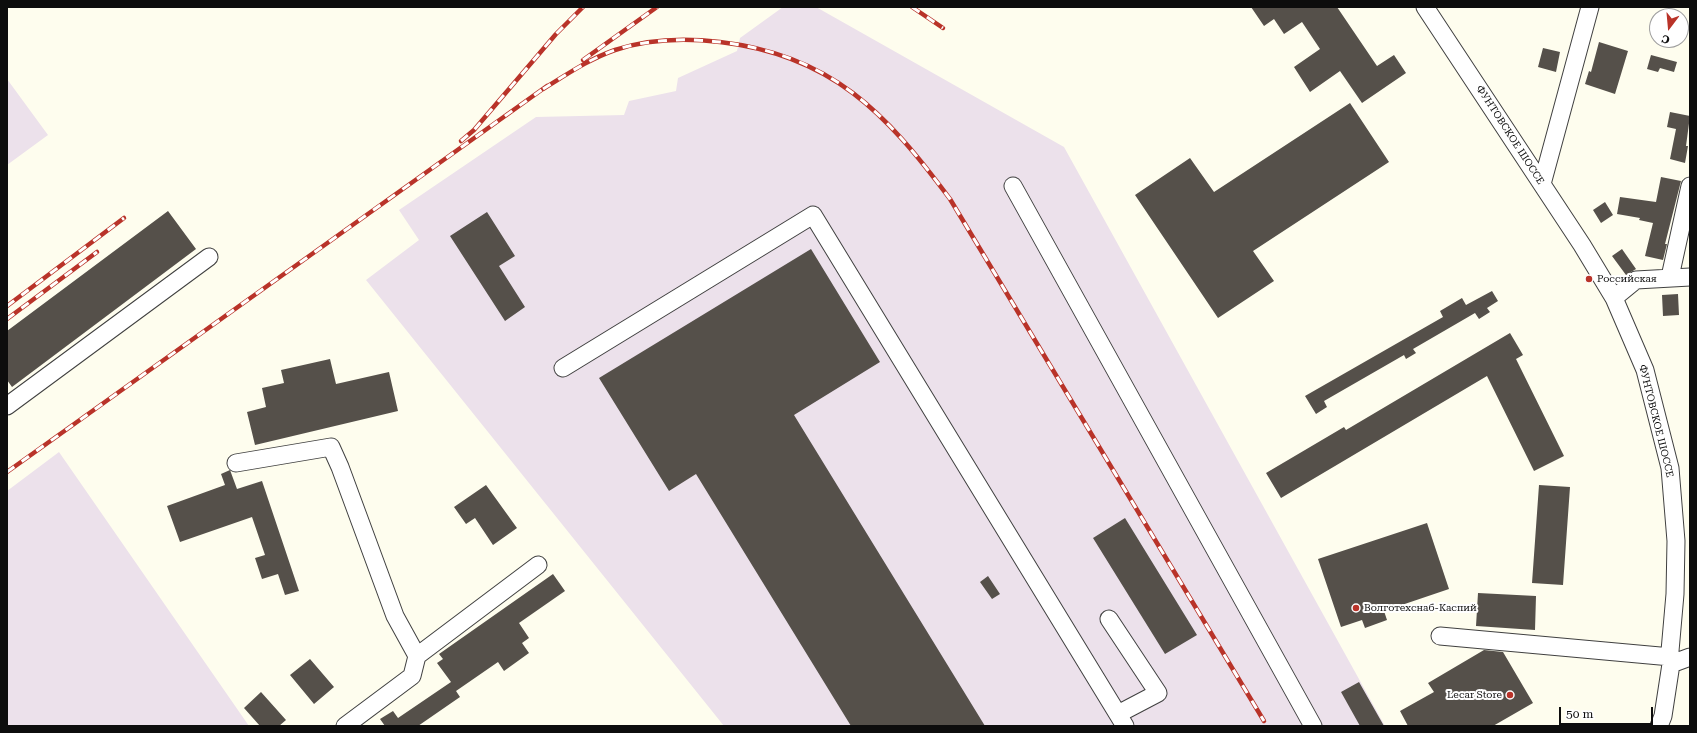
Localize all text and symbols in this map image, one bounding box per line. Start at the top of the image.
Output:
north arrow [1649,8,1689,48]
text: С [1660,32,1671,46]
street label: ФУНТОВСКОЕ ШОССЕ [1473,83,1547,187]
place label: Российская [1597,273,1657,285]
marker: Российская [1584,274,1594,284]
street label: ФУНТОВСКОЕ ШОССЕ [1636,363,1676,479]
place label: Волготехснаб-Каспий [1364,602,1477,614]
marker: Волготехснаб-Каспий [1351,603,1361,613]
place label: Lecar Store [1447,689,1502,701]
marker: Lecar Store [1505,690,1515,700]
scale bar [1561,699,1655,725]
text: 50 m [1566,707,1593,721]

